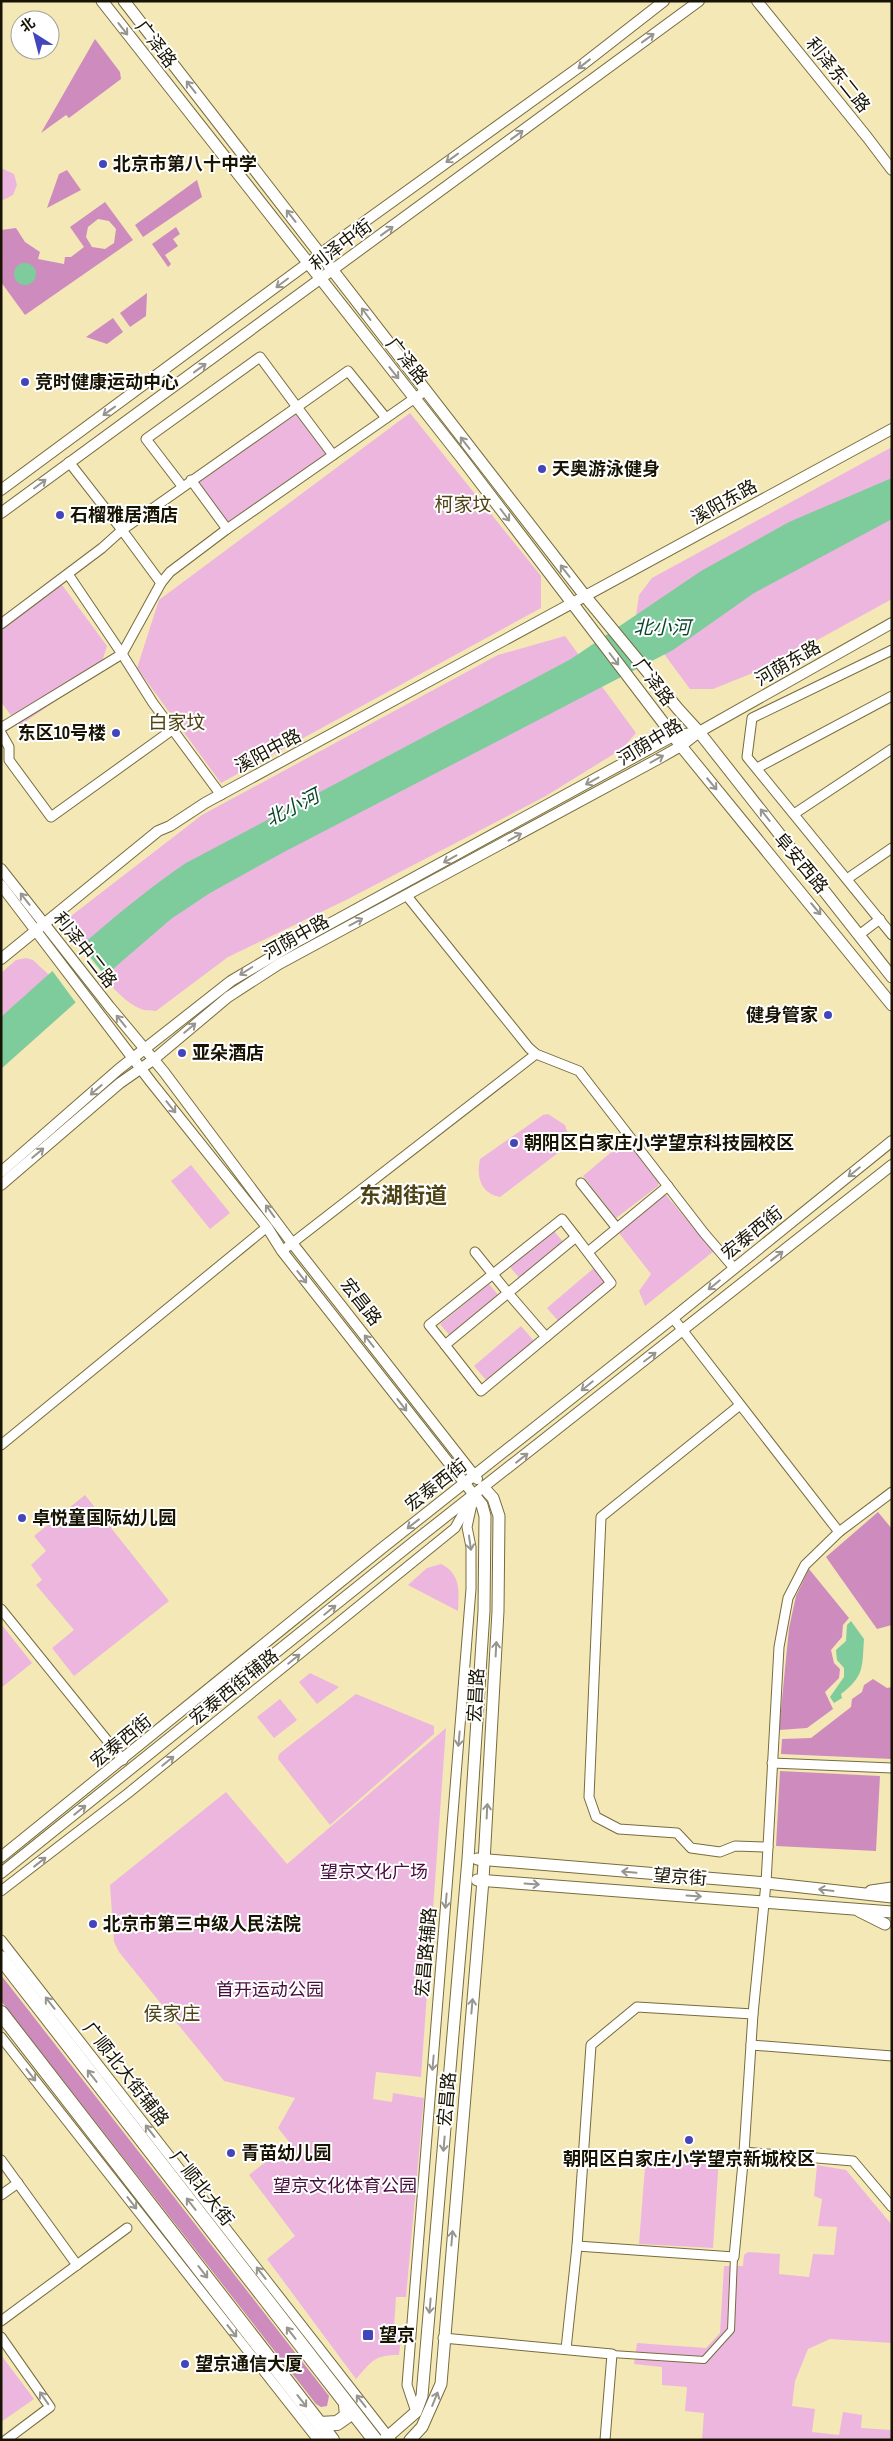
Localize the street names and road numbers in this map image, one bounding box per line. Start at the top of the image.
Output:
street label: 广泽路 [130,15,183,73]
street label: 利泽东二路 [800,32,876,118]
street label: 利泽中街 [304,213,377,276]
street label: 广泽路 [381,332,434,390]
street label: 溪阳东路 [686,473,761,530]
street label: 河荫东路 [750,634,825,691]
street label: 广泽路 [628,653,681,711]
street label: 河荫中路 [612,712,687,771]
street label: 溪阳中路 [230,723,305,778]
street label: 阜安西路 [769,827,834,898]
street label: 利泽中二路 [48,907,123,993]
street label: 河荫中路 [258,908,333,965]
street label: 宏泰西街 [716,1200,788,1265]
street label: 宏昌路 [335,1273,388,1331]
street label: 宏泰西街 [400,1453,472,1517]
street label: 宏泰西街辅路 [184,1643,284,1730]
street label: 宏昌路 [462,1667,489,1723]
street label: 宏泰西街 [85,1708,157,1773]
street label: 望京街 [652,1862,708,1891]
street label: 宏昌路辅路 [409,1906,442,1998]
street label: 广顺北大街辅路 [78,2016,175,2131]
street label: 宏昌路 [432,2071,461,2127]
street label: 广顺北大街 [165,2145,240,2231]

